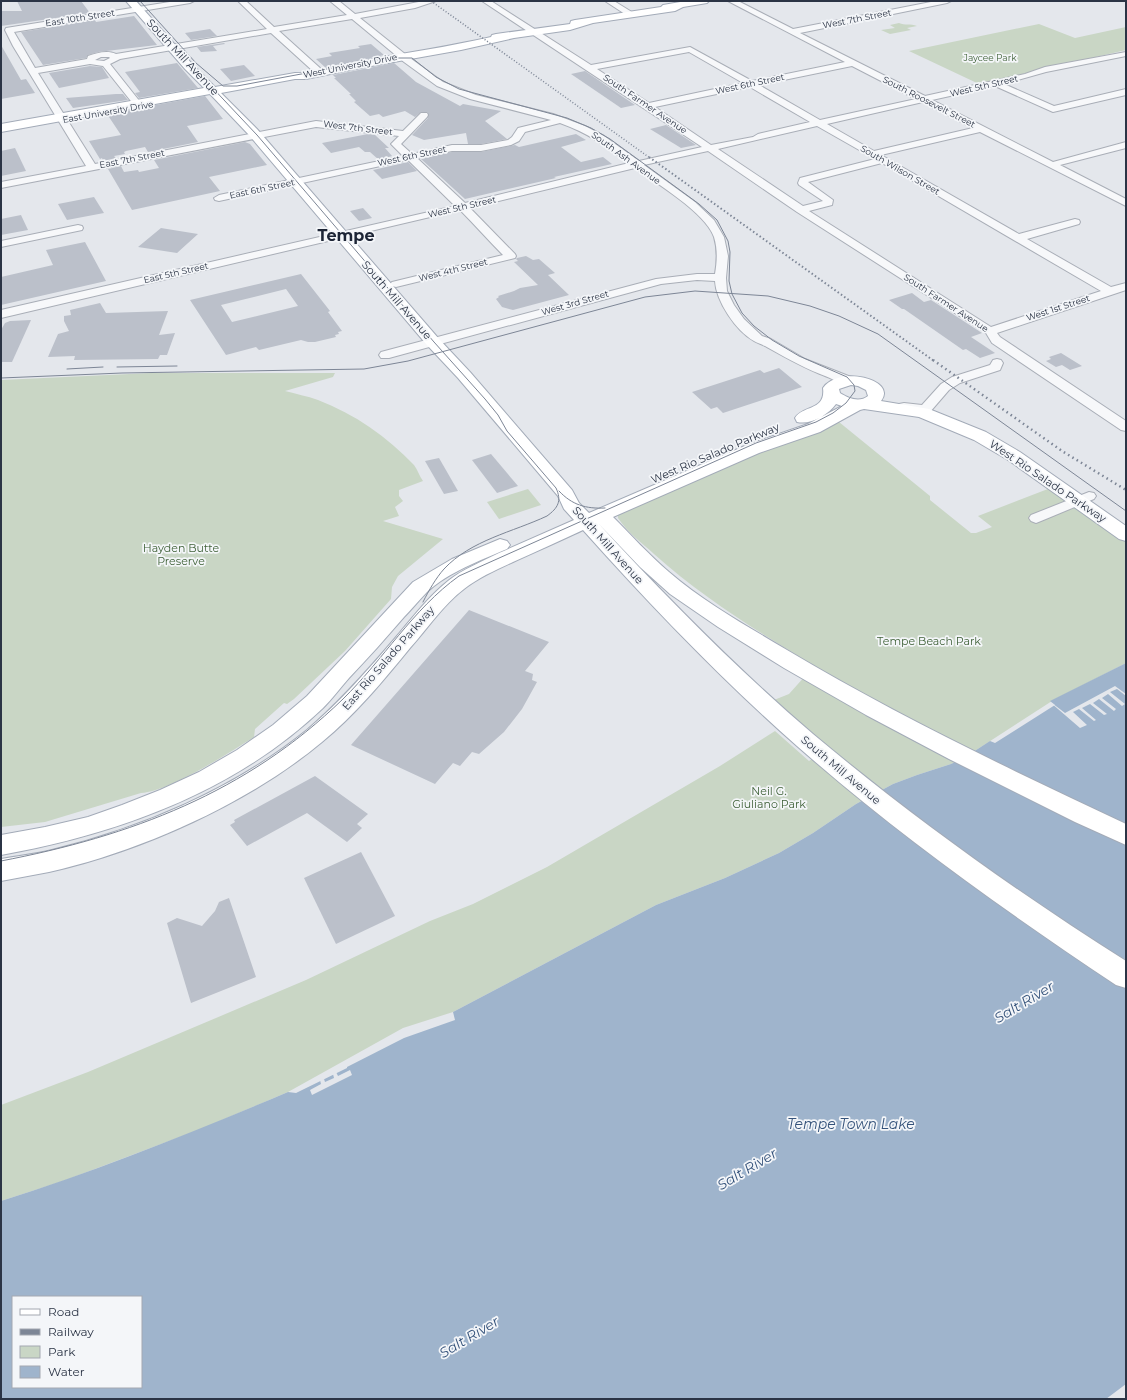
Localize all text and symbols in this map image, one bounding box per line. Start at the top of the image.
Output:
street label: West 7th Street [822,6,893,31]
street label: East 10th Street [44,7,116,28]
street label: South Mill Avenue [144,16,222,98]
street label: West University Drive [302,51,398,80]
park label: Jaycee Park [962,52,1017,63]
street label: South Farmer Avenue [601,71,690,136]
street label: West 6th Street [714,71,786,96]
street label: West 5th Street [949,72,1019,99]
street label: South Roosevelt Street [881,73,978,130]
street label: East University Drive [62,98,155,125]
street label: West 7th Street [323,118,394,137]
street label: South Ash Avenue [590,129,663,187]
street label: South Wilson Street [859,142,942,197]
street label: West 6th Street [376,143,448,168]
street label: East 7th Street [98,147,166,170]
street label: East 6th Street [228,176,296,201]
street label: West 5th Street [427,193,497,220]
district label: Tempe [317,226,375,245]
street label: West 4th Street [417,256,489,283]
street label: South Mill Avenue [359,258,435,342]
street label: East 5th Street [142,260,210,285]
street label: South Farmer Avenue [902,271,991,334]
street label: West 3rd Street [540,288,610,317]
street label: West 1st Street [1025,292,1091,323]
street label: West Rio Salado Parkway [649,420,781,486]
street label: West Rio Salado Parkway [987,437,1109,525]
street label: South Mill Avenue [569,503,647,587]
park label: Hayden Butte Preserve [143,541,220,568]
street label: East Rio Salado Parkway [339,603,437,713]
park label: Tempe Beach Park [877,634,981,648]
street label: South Mill Avenue [798,733,884,808]
park label: Neil G. Giuliano Park [732,784,806,811]
water label: Salt River [991,977,1057,1027]
water label: Tempe Town Lake [787,1115,915,1133]
water label: Salt River [714,1144,780,1194]
legend [12,1296,142,1388]
text: Road [48,1304,79,1319]
water label: Salt River [436,1312,502,1362]
text: Railway [48,1324,94,1339]
text: Park [48,1344,76,1359]
text: Water [48,1364,85,1379]

